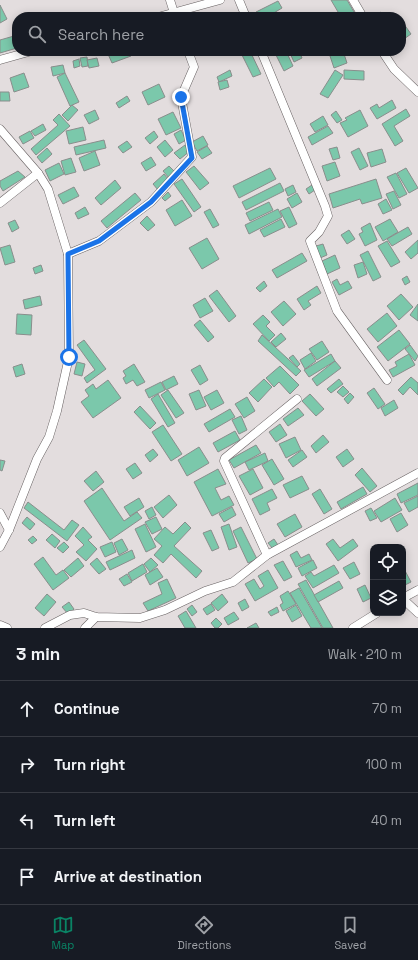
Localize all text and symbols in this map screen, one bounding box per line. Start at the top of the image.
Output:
search box [12,12,406,56]
icon: search [26,23,48,45]
text: Search here [58,25,144,44]
route end [172,88,190,106]
route start [60,348,78,366]
map controls [370,544,406,616]
button: locate [370,544,406,580]
button: layers [370,580,406,616]
text: 3 min [16,643,60,665]
text: Walk · 210 m [328,646,402,663]
icon: ahead [16,698,38,720]
text: Continue [54,699,120,718]
text: 70 m [372,700,402,717]
icon: right [16,754,38,776]
text: Turn right [54,755,125,774]
text: 100 m [365,756,402,773]
icon: left [16,810,38,832]
text: Turn left [54,811,116,830]
text: 40 m [371,812,402,829]
icon: arrive [16,866,38,888]
text: Arrive at destination [54,867,202,886]
tab: Map [52,914,74,952]
tab: Directions [177,914,231,952]
tab: Saved [334,914,366,952]

